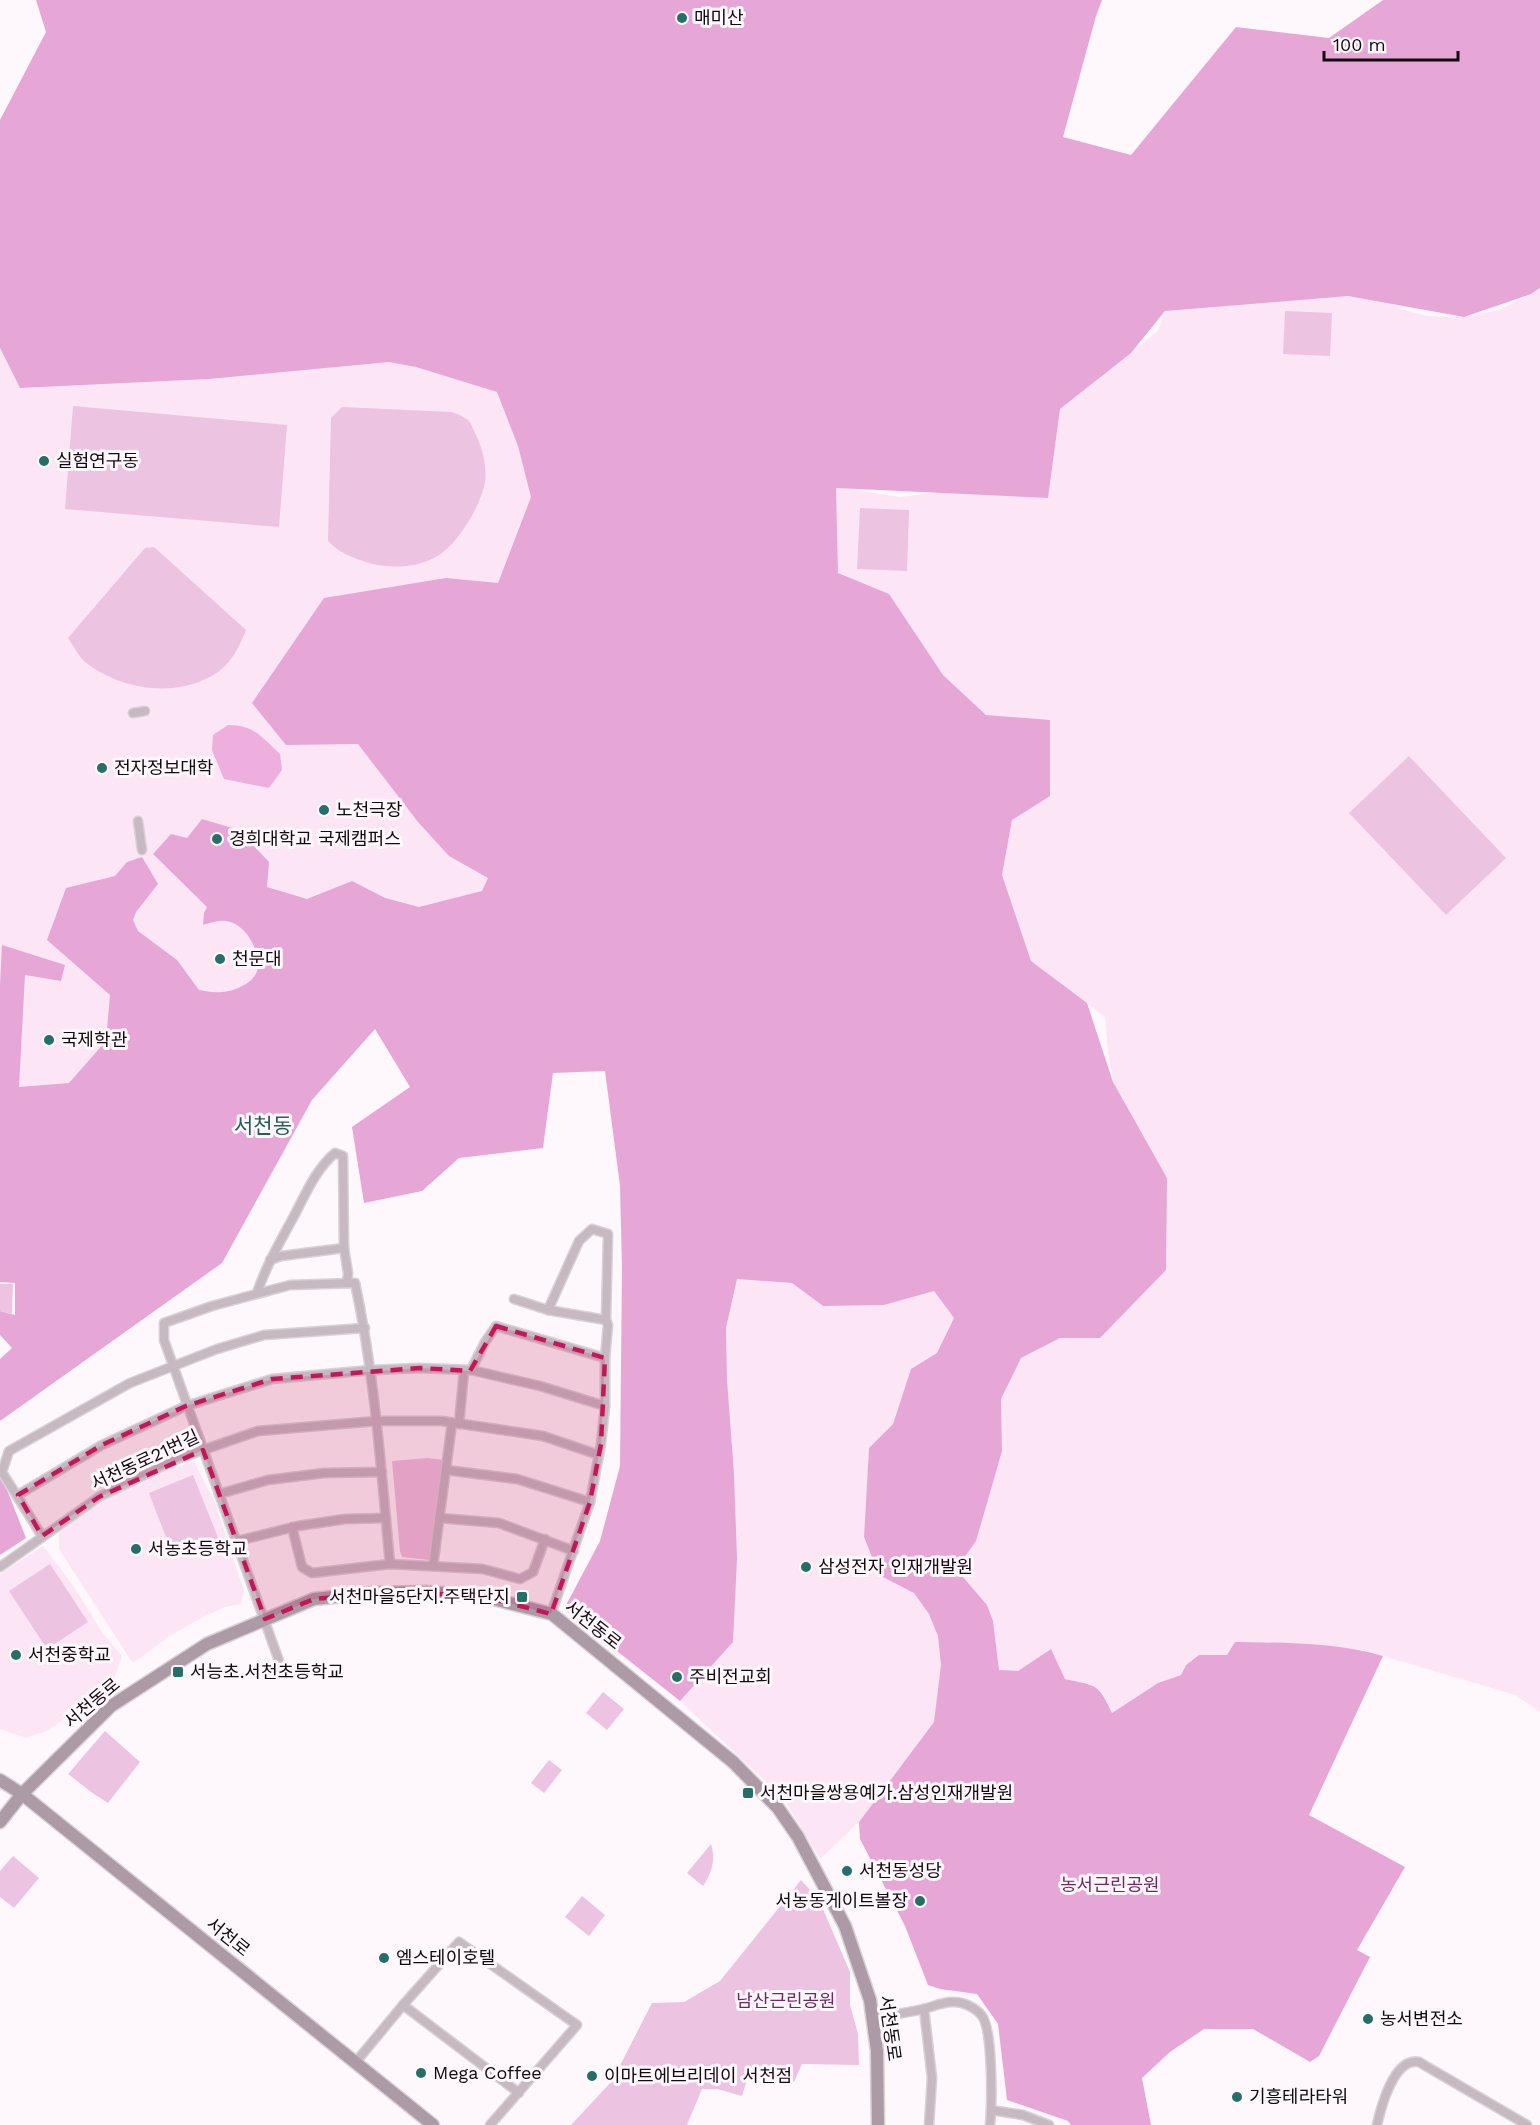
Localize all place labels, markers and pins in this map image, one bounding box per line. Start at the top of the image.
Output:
place label: 매미산 [694,7,744,28]
marker: 매미산 [675,11,689,25]
place label: 실험연구동 [56,450,139,471]
marker: 실험연구동 [37,454,51,468]
place label: 전자정보대학 [114,757,213,778]
marker: 전자정보대학 [95,761,109,775]
place label: 노천극장 [336,799,402,820]
marker: 노천극장 [317,803,331,817]
place label: 경희대학교 국제캠퍼스 [229,828,401,849]
marker: 경희대학교 국제캠퍼스 [210,832,224,846]
place label: 천문대 [232,948,282,969]
marker: 천문대 [213,952,227,966]
place label: 국제학관 [61,1029,128,1050]
marker: 국제학관 [42,1033,56,1047]
place label: 서농초등학교 [148,1538,247,1559]
marker: 서농초등학교 [129,1542,143,1556]
place label: 삼성전자 인재개발원 [818,1556,973,1577]
marker: 삼성전자 인재개발원 [799,1560,813,1574]
place label: 서천마을5단지.주택단지 [329,1586,510,1607]
marker: 서천마을5단지.주택단지 [515,1590,529,1604]
place label: 서천중학교 [28,1644,111,1665]
marker: 서천중학교 [9,1648,23,1662]
place label: 서능초.서천초등학교 [190,1661,344,1682]
marker: 서능초.서천초등학교 [171,1665,185,1679]
place label: 주비전교회 [689,1666,772,1687]
marker: 주비전교회 [670,1670,684,1684]
place label: 서천마을쌍용예가.삼성인재개발원 [760,1782,1013,1803]
marker: 서천마을쌍용예가.삼성인재개발원 [741,1786,755,1800]
place label: 서천동성당 [859,1860,942,1881]
marker: 서천동성당 [840,1864,854,1878]
place label: 서농동게이트볼장 [776,1890,908,1911]
marker: 서농동게이트볼장 [913,1894,927,1908]
place label: 엠스테이호텔 [396,1947,495,1968]
marker: 엠스테이호텔 [377,1951,391,1965]
place label: 농서변전소 [1380,2008,1463,2029]
marker: 농서변전소 [1361,2012,1375,2026]
place label: Mega Coffee [433,2062,542,2083]
place label: 이마트에브리데이 서천점 [604,2065,792,2086]
marker: Mega Coffee [414,2066,428,2080]
marker: 이마트에브리데이 서천점 [585,2069,599,2083]
place label: 기흥테라타워 [1249,2086,1348,2107]
marker: 기흥테라타워 [1230,2090,1244,2104]

